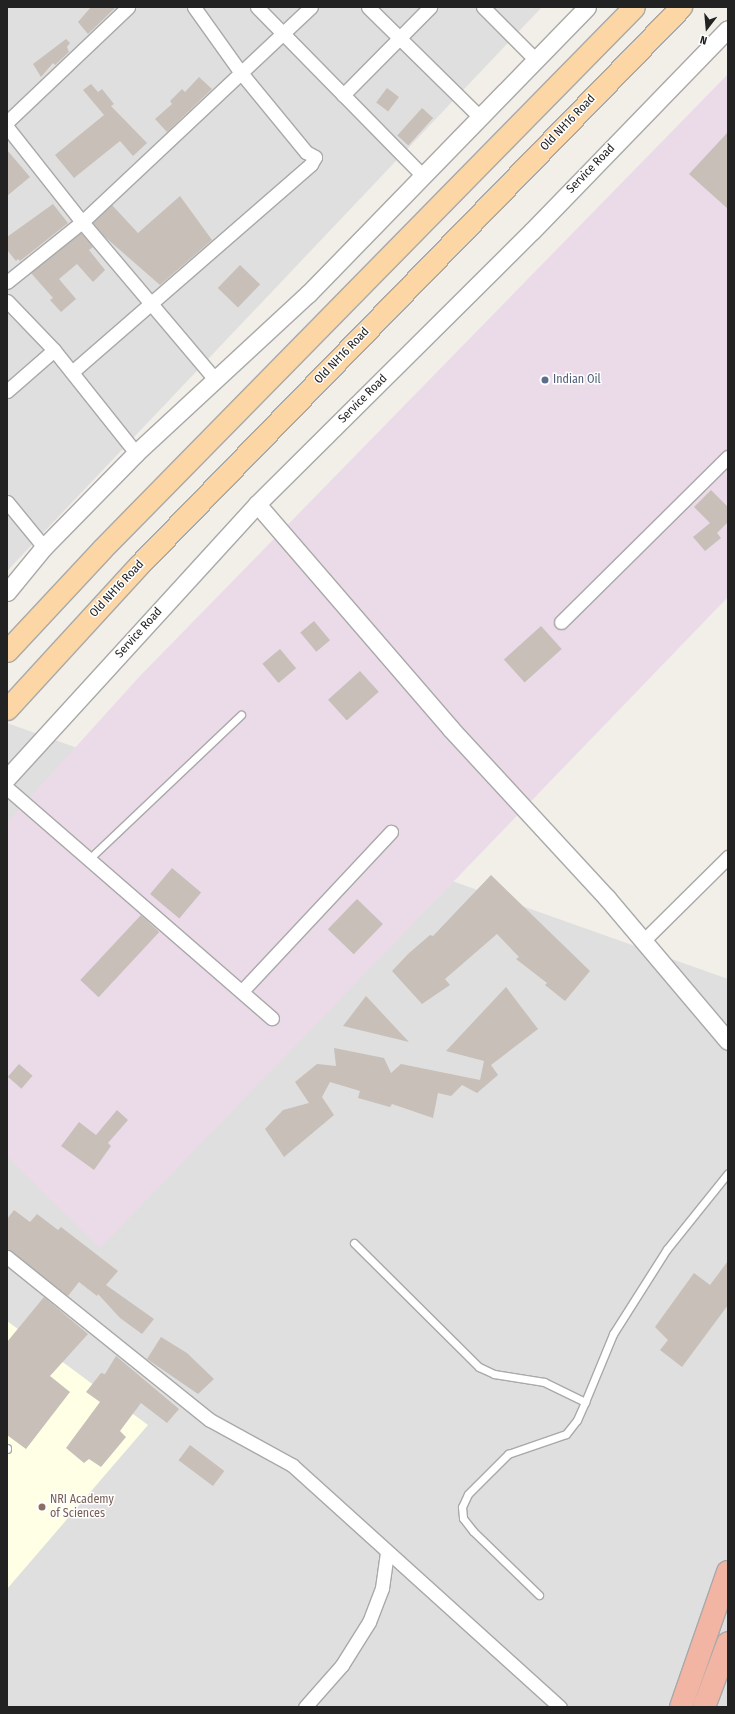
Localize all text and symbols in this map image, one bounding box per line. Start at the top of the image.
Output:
north arrow [687,8,727,48]
text: N [699,33,709,47]
street label: Old NH16 Road [538,92,598,154]
street label: Service Road [564,141,618,197]
street label: Old NH16 Road [312,325,372,387]
street label: Service Road [336,372,390,426]
place label: Indian Oil [553,373,601,387]
marker: Indian Oil [540,375,550,385]
street label: Old NH16 Road [87,557,147,621]
street label: Service Road [113,605,165,661]
place label: NRI Academy of Sciences [50,1493,114,1521]
marker: NRI Academy of Sciences [37,1502,47,1512]

